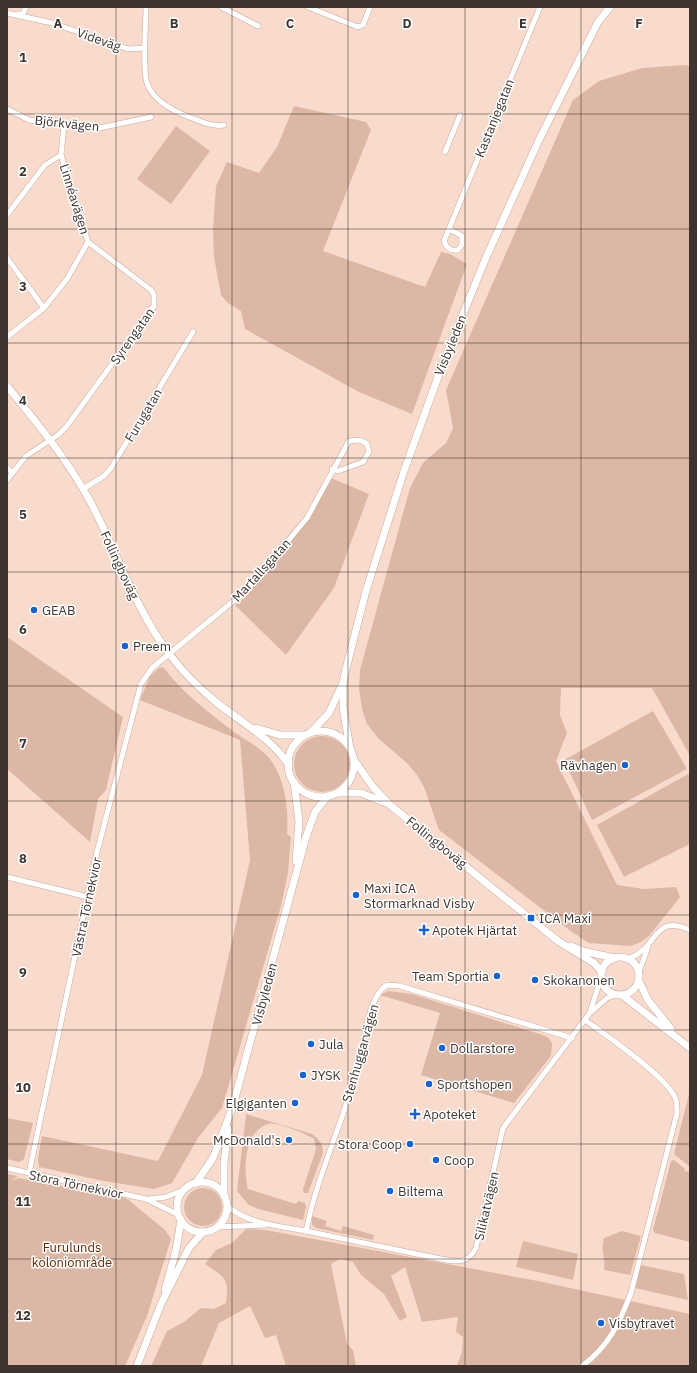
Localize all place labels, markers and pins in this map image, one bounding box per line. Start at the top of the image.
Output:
place label: GEAB [42,602,75,619]
marker: GEAB [29,605,39,615]
place label: Preem [133,638,171,655]
marker: Preem [120,641,130,651]
place label: Rävhagen [560,757,617,774]
marker: Rävhagen [620,760,630,770]
place label: Maxi ICA Stormarknad Visby [364,880,475,912]
marker: Maxi ICA Stormarknad Visby [351,890,361,900]
place label: ICA Maxi [539,910,591,927]
marker: ICA Maxi [526,913,536,923]
place label: Apotek Hjärtat [432,922,517,939]
marker: Apotek Hjärtat [419,925,429,935]
place label: Team Sportia [412,968,489,985]
marker: Team Sportia [492,971,502,981]
place label: Skokanonen [543,972,615,989]
marker: Skokanonen [530,975,540,985]
place label: Jula [319,1036,344,1053]
marker: Jula [306,1039,316,1049]
place label: Dollarstore [450,1040,515,1057]
marker: Dollarstore [437,1043,447,1053]
place label: JYSK [311,1067,341,1084]
marker: JYSK [298,1070,308,1080]
place label: Sportshopen [437,1076,512,1093]
marker: Sportshopen [424,1079,434,1089]
place label: Elgiganten [226,1095,287,1112]
marker: Elgiganten [290,1098,300,1108]
place label: Apoteket [423,1106,476,1123]
marker: Apoteket [410,1109,420,1119]
place label: McDonald's [213,1132,281,1149]
marker: McDonald's [284,1135,294,1145]
place label: Stora Coop [338,1136,402,1153]
marker: Stora Coop [405,1139,415,1149]
place label: Coop [444,1152,474,1169]
marker: Coop [431,1155,441,1165]
place label: Biltema [398,1183,443,1200]
marker: Biltema [385,1186,395,1196]
place label: Visbytravet [609,1315,675,1332]
marker: Visbytravet [596,1318,606,1328]

